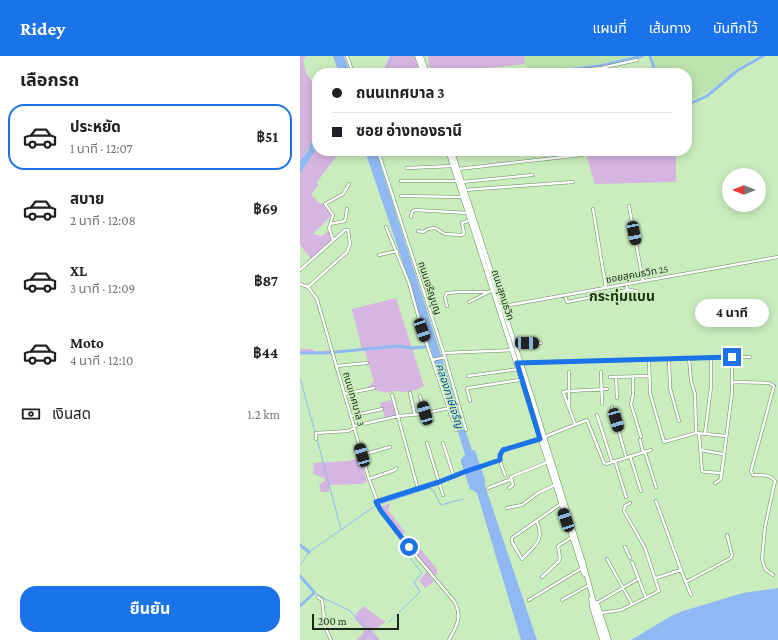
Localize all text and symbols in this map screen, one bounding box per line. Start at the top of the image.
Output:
text: Ridey [20,18,65,39]
text: แผนที่ [593,20,627,36]
text: เส้นทาง [649,20,691,36]
text: บันทึกไว้ [713,20,758,36]
text: เลือกรถ [20,70,79,90]
text: ถนนเทศบาล 3 [356,85,445,101]
icon: car [22,119,58,155]
text: ประหยัด [70,119,121,135]
text: ซอย อ่างทองธานี [356,123,462,139]
text: ฿51 [256,129,278,145]
text: 1 นาที · 12:07 [70,141,132,156]
north arrow [722,168,766,212]
map controls [722,168,766,212]
icon: car [22,191,58,227]
text: สบาย [70,191,104,207]
text: ฿69 [253,201,278,217]
text: 2 นาที · 12:08 [70,213,136,228]
car [626,220,642,246]
street label: ถนนเจริญบุญ [415,260,444,316]
icon: car [22,263,58,299]
text: XL [70,263,87,279]
street label: ซอยสุคนธวิท 25 [605,263,669,286]
street label: ถนนสุคนธวิท [489,268,516,322]
text: ฿87 [254,273,278,289]
text: 3 นาที · 12:09 [70,281,135,296]
district label: กระทุ่มแบน [589,288,655,305]
callout: 4 นาที [695,299,769,327]
text: 4 นาที [716,305,748,320]
car [412,317,432,343]
icon: car [22,335,58,371]
text: Moto [70,335,104,351]
car [515,337,539,349]
text: ฿44 [253,345,278,361]
route end [723,348,741,366]
text: 4 นาที · 12:10 [70,353,133,368]
water label: คลองภาษีเจริญ [434,362,466,431]
street label: ถนนเทศบาล 3 [341,371,367,428]
car [416,400,434,426]
icon: cash [20,403,42,425]
text: เงินสด [52,406,91,422]
text: 1.2 km [247,407,280,422]
car [607,407,625,433]
car [353,442,371,468]
car [556,507,576,533]
route start [400,538,418,556]
button: ยืนยัน [20,586,280,632]
scale bar [312,612,399,631]
text: 200 m [318,615,347,627]

